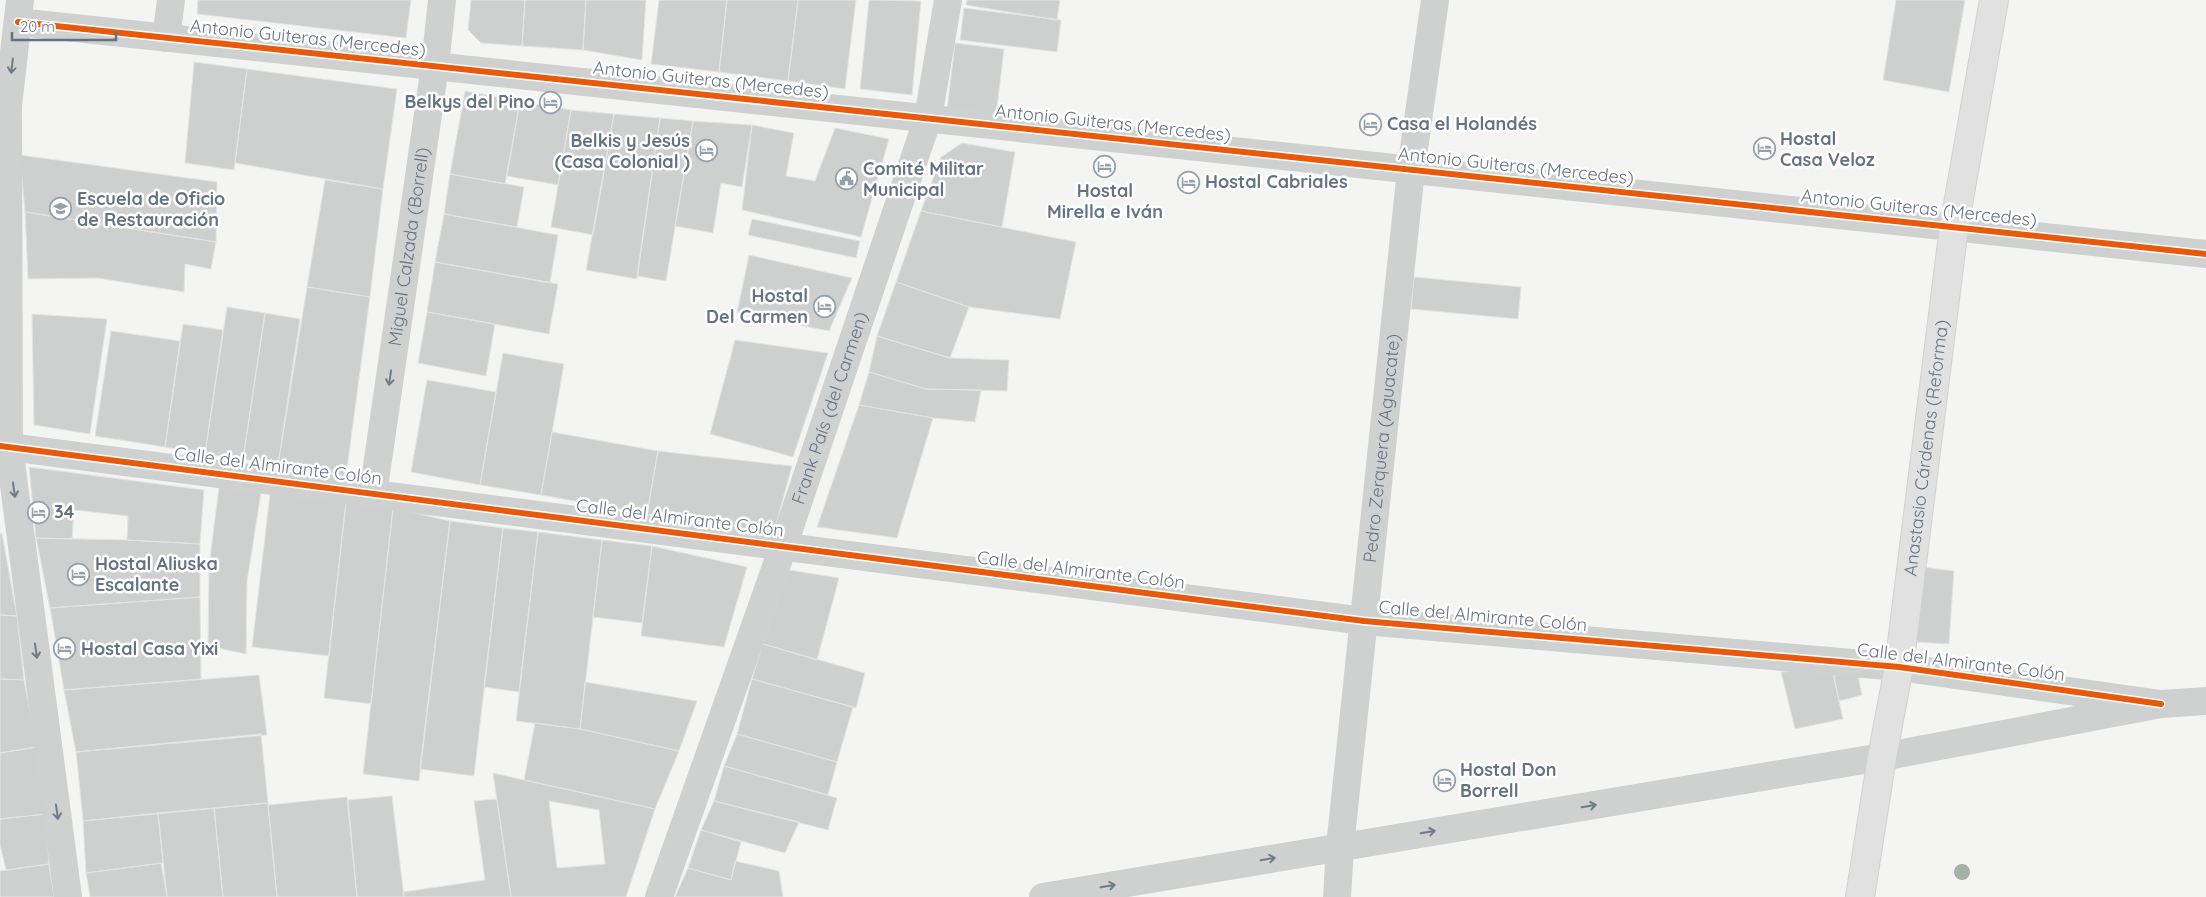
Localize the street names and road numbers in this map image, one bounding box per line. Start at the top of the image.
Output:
street label: Antonio Guiteras (Mercedes) [189,14,427,61]
street label: Antonio Guiteras (Mercedes) [592,56,830,103]
street label: Antonio Guiteras (Mercedes) [994,99,1232,146]
street label: Antonio Guiteras (Mercedes) [1397,142,1635,189]
street label: Miguel Calzada (Borrell) [383,146,434,347]
street label: Antonio Guiteras (Mercedes) [1800,184,2038,231]
street label: Frank País (del Carmen) [786,309,873,507]
street label: Anastasio Cárdenas (Reforma) [1898,318,1953,577]
street label: Pedro Zerquera (Aguacate) [1358,333,1405,564]
street label: Calle del Almirante Colón [173,441,383,490]
street label: Calle del Almirante Colón [575,493,785,542]
street label: Calle del Almirante Colón [976,545,1186,594]
street label: Calle del Almirante Colón [1378,595,1588,636]
street label: Calle del Almirante Colón [1856,637,2066,686]

